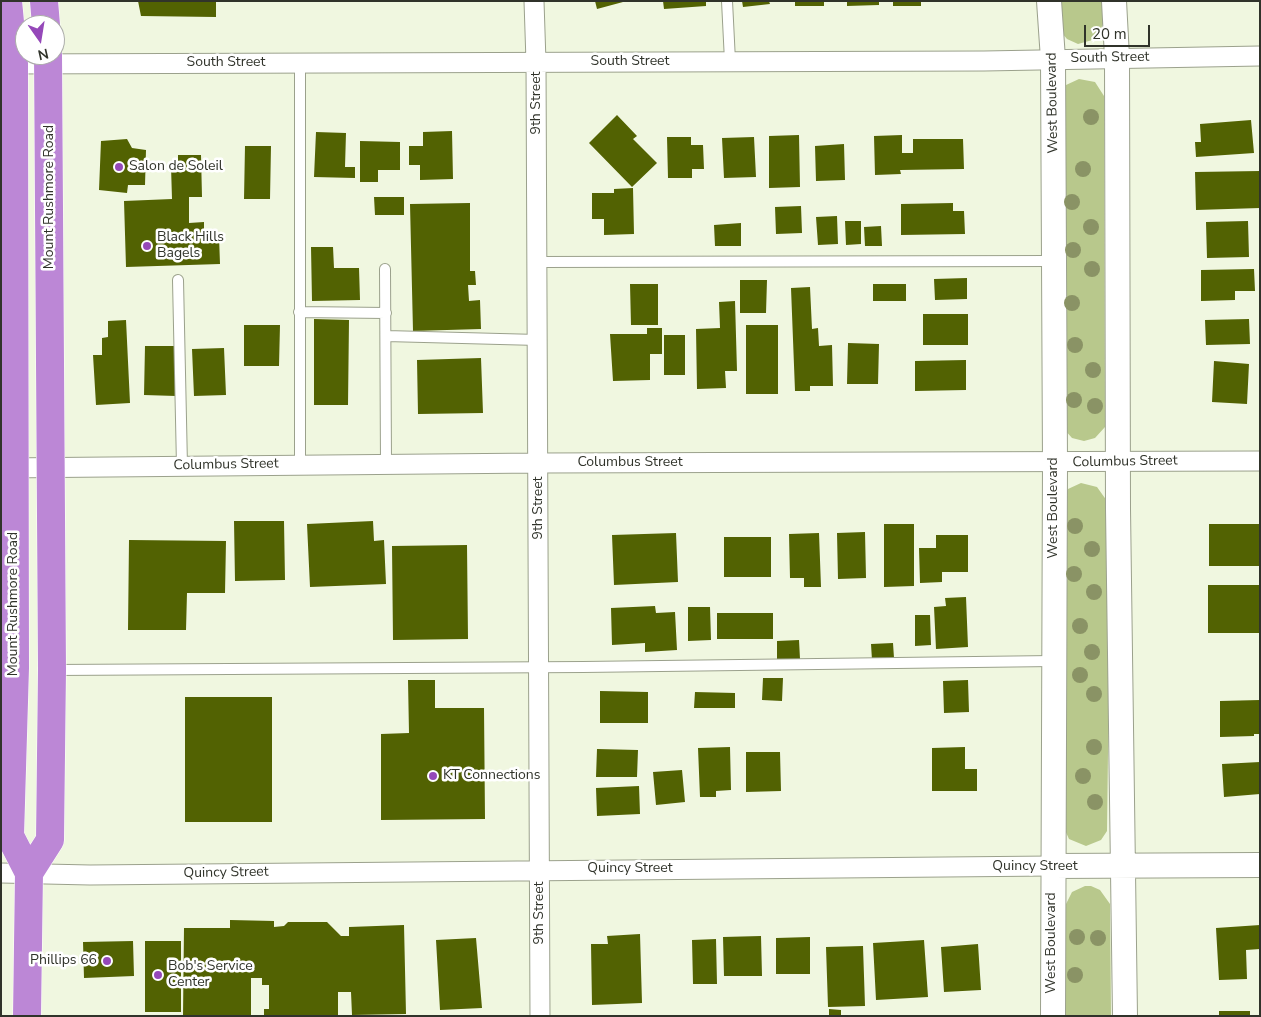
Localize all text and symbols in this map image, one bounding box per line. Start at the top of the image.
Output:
north arrow [15,15,65,65]
scale bar [1086,15,1152,47]
text: 20 m [1092,24,1127,44]
text: N [36,44,51,65]
street label: South Street [1070,49,1150,67]
street label: West Boulevard [1044,52,1062,154]
street label: South Street [591,54,669,70]
street label: South Street [187,55,265,71]
street label: 9th Street [529,71,545,135]
street label: Mount Rushmore Road [42,125,58,269]
place label: Salon de Soleil [129,159,223,175]
marker: Salon de Soleil [113,161,125,173]
place label: Black Hills Bagels [157,230,224,262]
marker: Black Hills Bagels [141,240,153,252]
street label: Columbus Street [1072,453,1178,471]
street label: Columbus Street [577,455,683,471]
street label: Columbus Street [173,456,279,474]
street label: West Boulevard [1046,457,1062,559]
street label: 9th Street [531,476,547,540]
street label: Mount Rushmore Road [6,532,22,676]
place label: KT Connections [443,768,540,784]
marker: KT Connections [427,770,439,782]
street label: Quincy Street [992,859,1078,875]
street label: Quincy Street [587,861,673,877]
street label: Quincy Street [183,864,269,882]
street label: 9th Street [532,881,548,945]
street label: West Boulevard [1044,892,1060,994]
place label: Phillips 66 [30,953,97,969]
marker: Phillips 66 [101,955,113,967]
place label: Bob's Service Center [168,959,253,992]
marker: Bob's Service Center [152,969,164,981]

